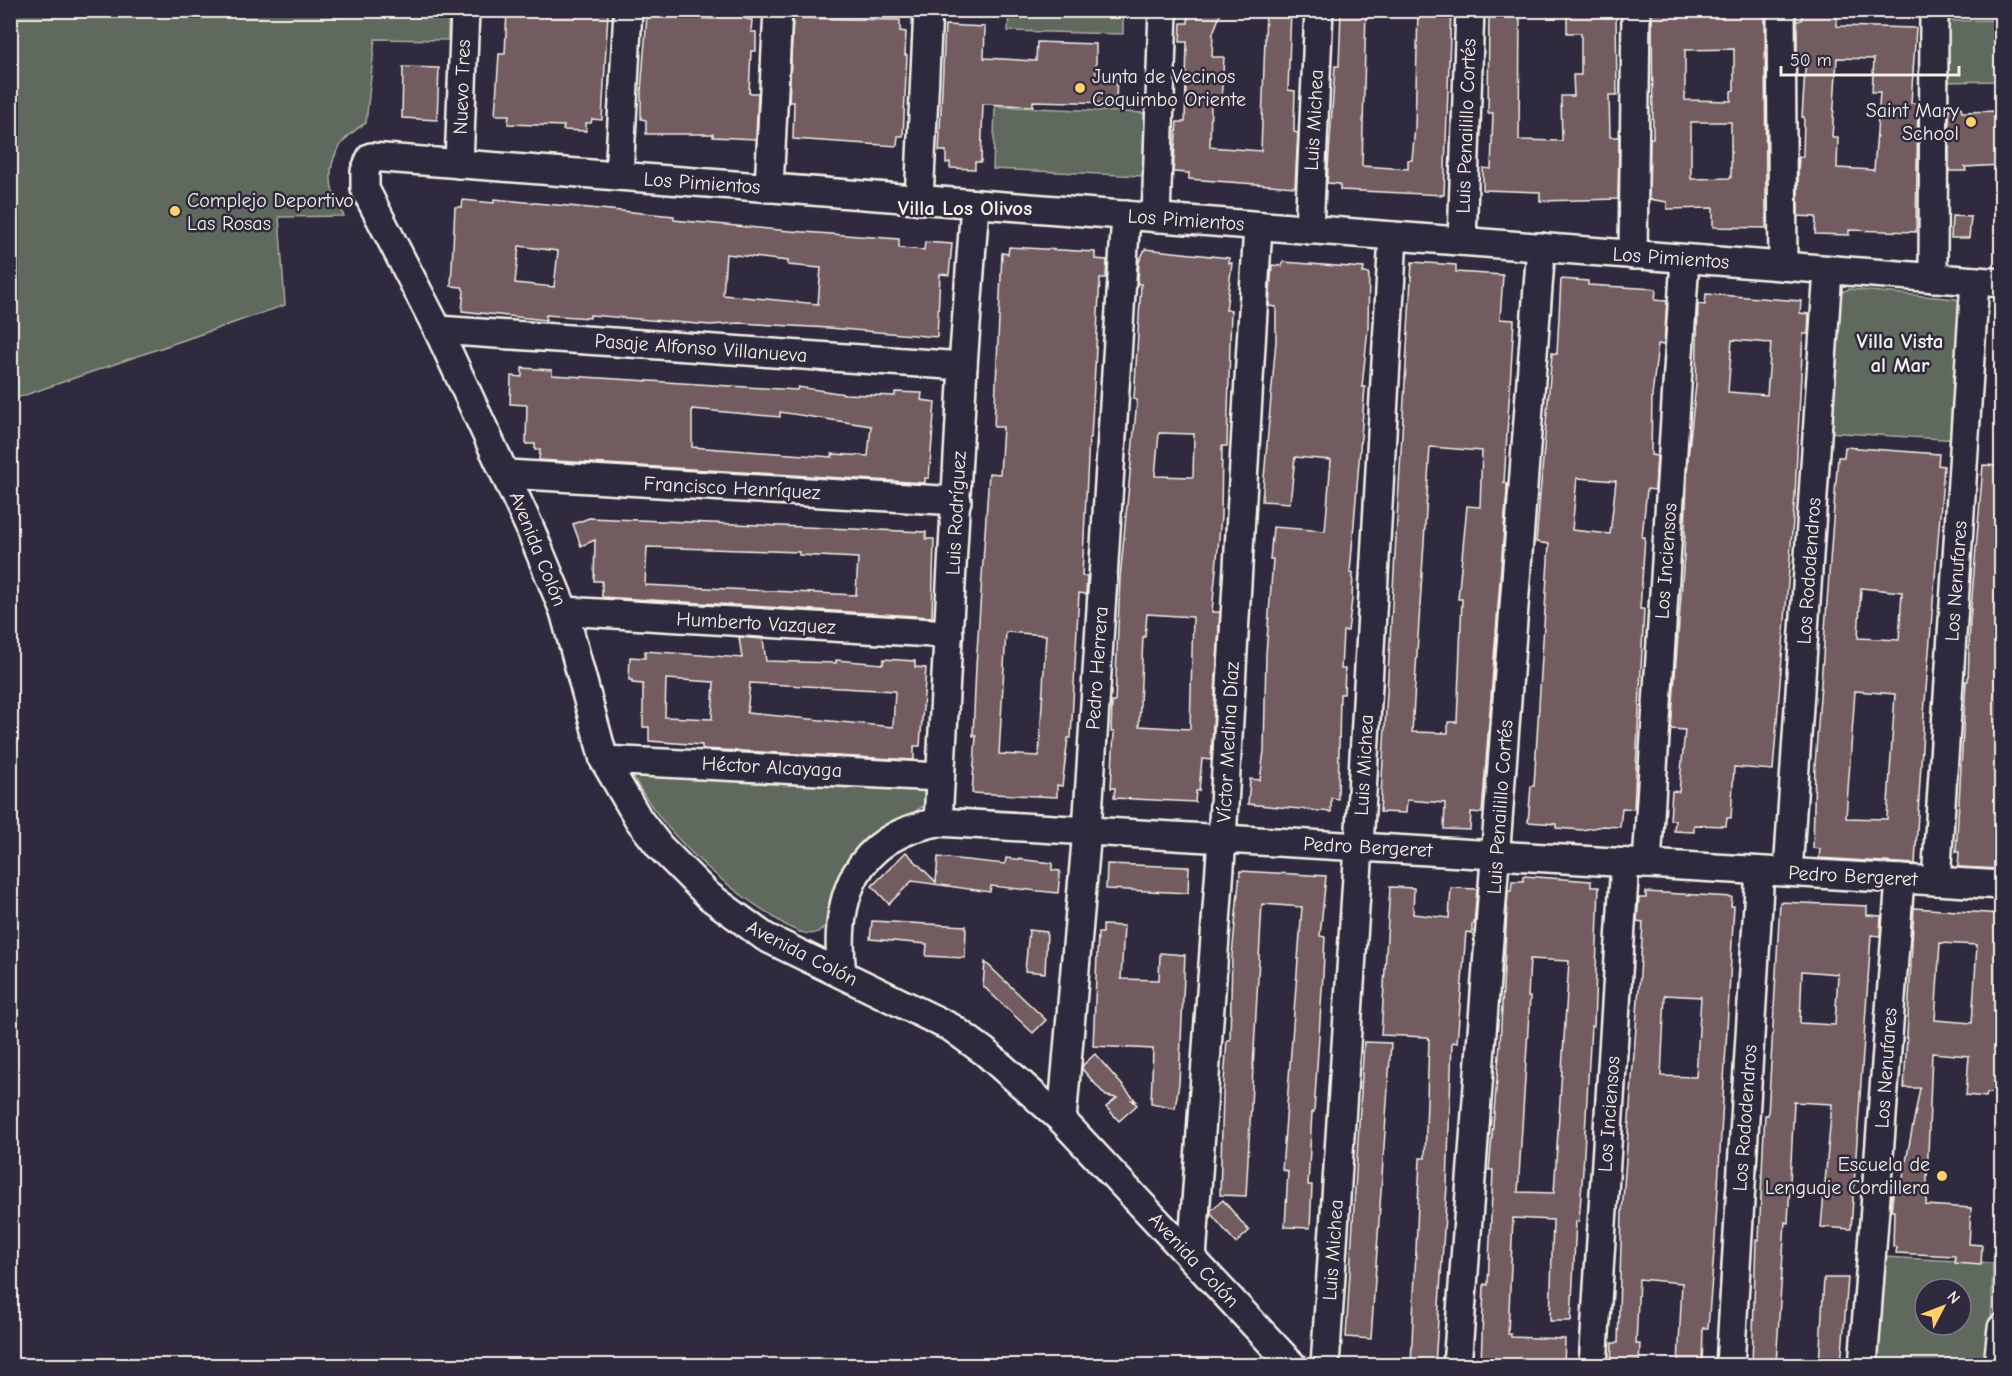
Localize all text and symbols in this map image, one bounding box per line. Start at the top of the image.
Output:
street label: Luis Penailillo Cortés [1451,38,1481,214]
street label: Nuevo Tres [449,39,475,135]
scale bar [1781,39,1960,77]
text: 50 m [1790,50,1832,71]
place label: Junta de Vecinos Coquimbo Oriente [1092,65,1246,111]
street label: Luis Michea [1300,69,1328,171]
marker: Junta de Vecinos Coquimbo Oriente [1073,81,1087,95]
place label: Saint Mary School [1866,99,1959,145]
marker: Saint Mary School [1964,115,1978,129]
street label: Los Pimientos [643,167,761,199]
place label: Complejo Deportivo Las Rosas [187,189,354,235]
district label: Villa Los Olivos [898,196,1032,220]
marker: Complejo Deportivo Las Rosas [168,204,182,218]
street label: Los Pimientos [1127,204,1245,236]
street label: Los Pimientos [1612,242,1730,274]
street label: Pasaje Alfonso Villanueva [594,329,808,367]
district label: Villa Vista al Mar [1857,329,1943,377]
street label: Luis Rodríguez [941,450,971,576]
street label: Francisco Henríquez [643,472,821,504]
street label: Avenida Colón [505,488,571,610]
street label: Los Rododendros [1792,497,1826,645]
street label: Los Inciensos [1650,502,1682,620]
street label: Los Nenufares [1940,520,1972,642]
street label: Pedro Herrera [1081,605,1113,731]
street label: Humberto Vazquez [676,607,837,639]
street label: Víctor Medina Díaz [1212,661,1244,823]
street label: Luis Michea [1350,714,1378,816]
street label: Luis Penailillo Cortés [1482,719,1518,895]
street label: Héctor Alcayaga [701,752,843,782]
street label: Pedro Bergeret [1303,832,1435,862]
street label: Pedro Bergeret [1788,861,1920,891]
street label: Avenida Colón [743,915,861,991]
street label: Los Nenufares [1870,1007,1902,1129]
street label: Los Rododendros [1728,1044,1762,1192]
street label: Los Inciensos [1593,1055,1625,1173]
place label: Escuela de Lenguaje Cordillera [1765,1153,1930,1199]
marker: Escuela de Lenguaje Cordillera [1935,1169,1949,1183]
street label: Luis Michea [1318,1199,1348,1301]
street label: Avenida Colón [1144,1208,1244,1312]
north arrow [1913,1277,1973,1337]
text: N [1943,1288,1964,1308]

